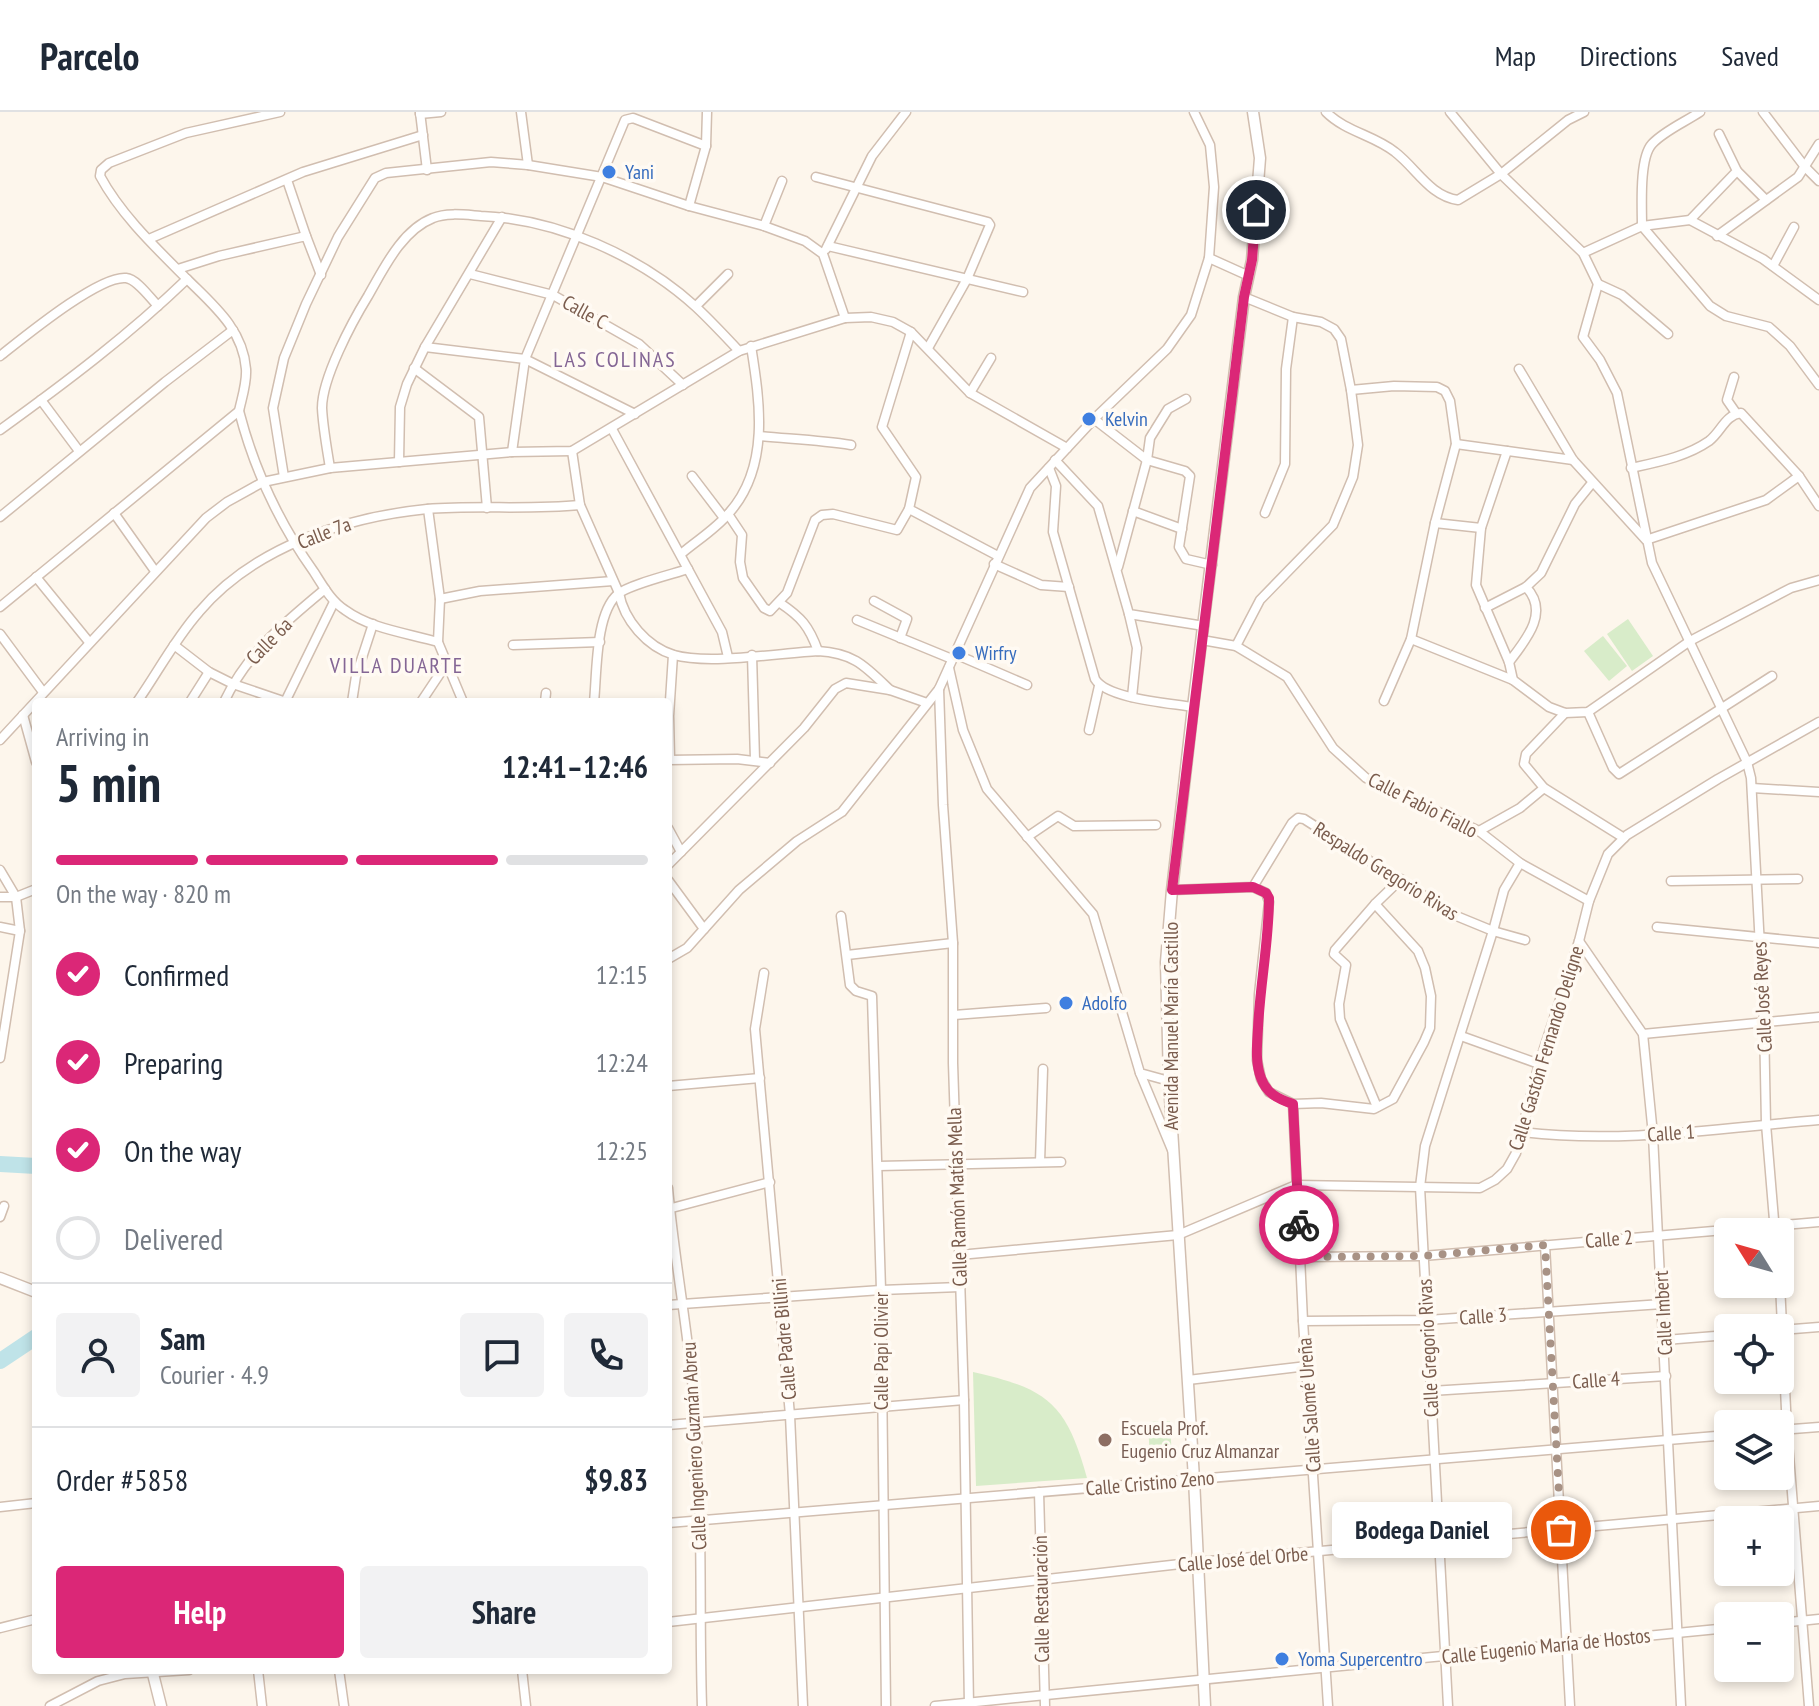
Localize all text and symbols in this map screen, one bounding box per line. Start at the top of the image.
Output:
text: Parcelo [40,31,139,80]
text: Map [1495,37,1536,74]
text: Directions [1580,37,1677,74]
text: Saved [1721,37,1779,74]
place label: Yani [625,159,654,185]
marker: Yani [600,163,618,181]
pin [1222,176,1290,244]
icon: home [1234,188,1278,232]
street label: Calle C [558,289,612,335]
district label: LAS COLINAS [553,345,677,373]
place label: Kelvin [1105,406,1148,432]
marker: Kelvin [1080,410,1098,428]
street label: Calle 7a [293,511,355,555]
street label: Calle 6a [240,612,298,670]
place label: Wirfry [975,640,1017,666]
marker: Wirfry [950,644,968,662]
district label: VILLA DUARTE [329,651,464,679]
text: Arriving in [56,720,149,753]
text: 12:41–12:46 [502,747,648,786]
text: 5 min [56,749,161,816]
street label: Calle Fabio Fiallo [1364,766,1482,844]
street label: Respaldo Gregorio Rivas [1308,816,1464,926]
text: On the way · 820 m [56,877,231,910]
street label: Avenida Manuel María Castillo [1158,922,1184,1130]
street label: Calle José Reyes [1746,941,1778,1053]
street label: Calle Gastón Fernando Deligne [1502,942,1590,1154]
icon: check [56,952,100,996]
text: Confirmed [124,955,229,994]
text: 12:15 [596,958,648,991]
place label: Adolfo [1082,990,1127,1016]
marker: Adolfo [1057,994,1075,1012]
icon: check [56,1040,100,1084]
text: Preparing [124,1043,223,1082]
text: 12:24 [596,1046,648,1079]
street label: Calle Ramón Matías Mella [941,1107,973,1287]
street label: Calle 1 [1646,1118,1696,1148]
icon: check [56,1128,100,1172]
text: On the way [124,1131,241,1170]
text: 12:25 [596,1134,648,1167]
courier [1259,1185,1339,1265]
icon: bike [1277,1203,1321,1247]
north arrow [1714,1218,1794,1298]
map controls [1714,1218,1794,1682]
text: Delivered [124,1219,223,1258]
street label: Calle 2 [1584,1224,1634,1254]
street label: Calle Imbert [1648,1269,1678,1356]
street label: Calle Padre Billini [766,1277,802,1401]
street label: Calle Gregorio Rivas [1411,1278,1445,1418]
street label: Calle Papi Olivier [868,1291,894,1410]
street label: Calle 3 [1458,1301,1508,1331]
button: person [56,1313,140,1397]
button: chat [460,1313,544,1397]
button: phone [564,1313,648,1397]
button: locate [1714,1314,1794,1394]
text: Sam [160,1319,205,1358]
street label: Calle Salomé Ureña [1291,1337,1327,1473]
street label: Calle Ingeniero Guzmán Abreu [676,1341,712,1551]
text: Courier · 4.9 [160,1358,269,1391]
street label: Calle 4 [1571,1365,1621,1395]
button: layers [1714,1410,1794,1490]
place label: Escuela Prof. Eugenio Cruz Almanzar [1121,1415,1280,1464]
marker: Escuela Prof. Eugenio Cruz Almanzar [1096,1431,1114,1449]
text: Order #5858 [56,1460,188,1499]
text: $9.83 [584,1460,648,1499]
street label: Calle Cristino Zeno [1085,1464,1215,1502]
pin [1527,1496,1595,1564]
callout: Bodega Daniel [1333,1502,1513,1558]
button: + [1714,1506,1794,1586]
icon: bag [1539,1508,1583,1552]
text: Bodega Daniel [1355,1513,1489,1546]
street label: Calle Restauración [1027,1535,1055,1663]
street label: Calle José del Orbe [1177,1540,1309,1578]
button: Help [56,1566,344,1658]
button: Share [360,1566,648,1658]
button: − [1714,1602,1794,1682]
street label: Calle Eugenio María de Hostos [1440,1622,1652,1670]
place label: Yoma Supercentro [1298,1646,1423,1672]
marker: Yoma Supercentro [1273,1650,1291,1668]

